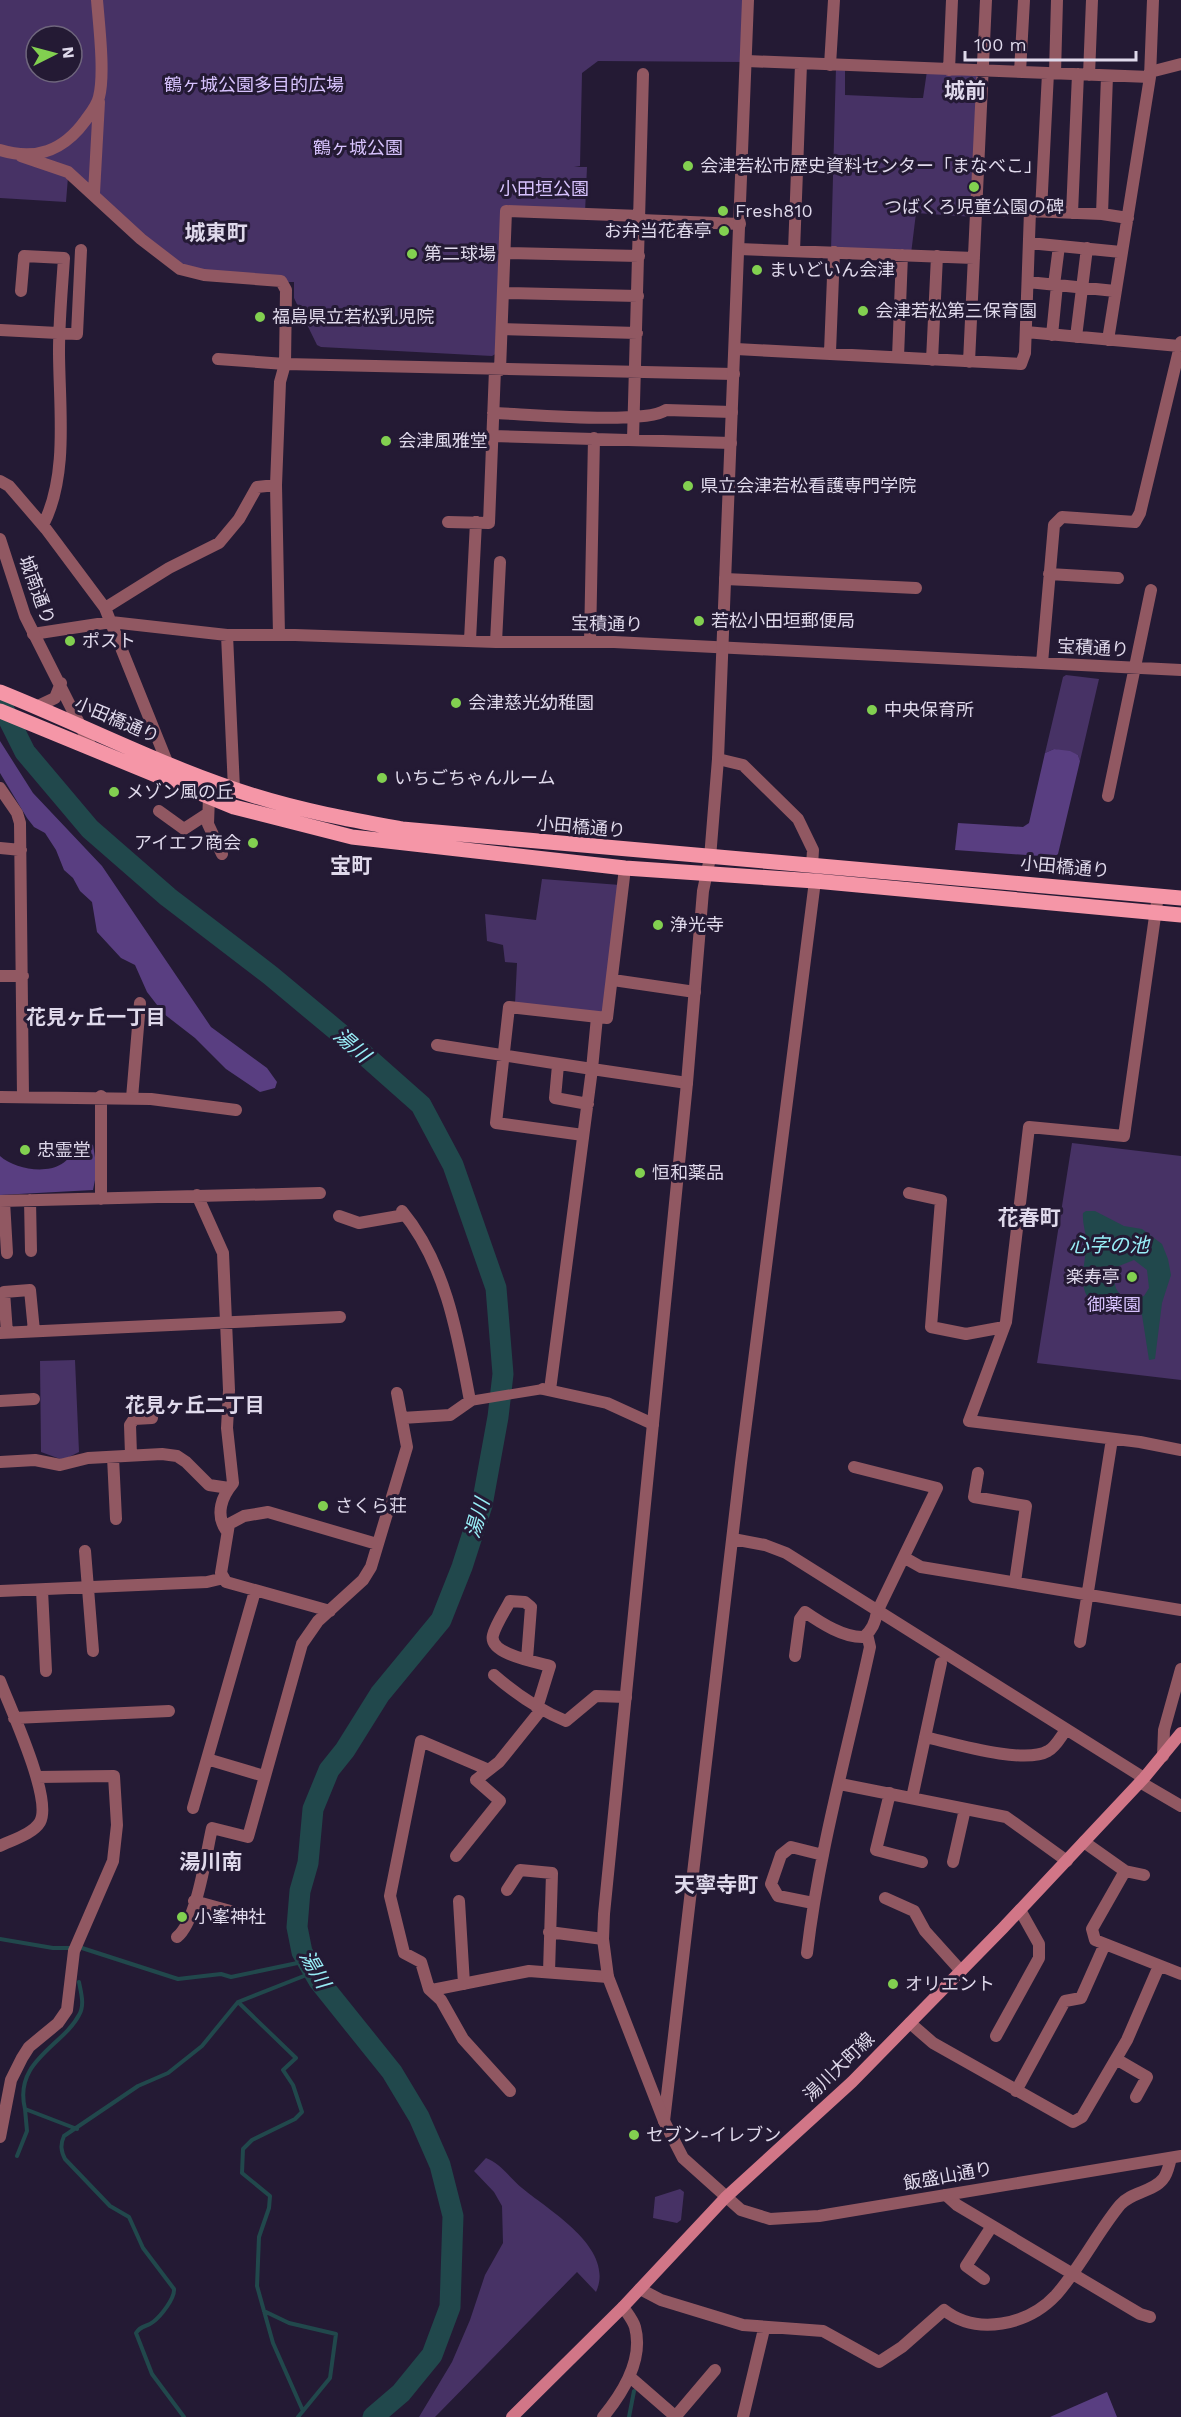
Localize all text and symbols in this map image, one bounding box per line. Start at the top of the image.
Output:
north arrow [24,24,84,84]
scale bar [965,24,1136,62]
text: 100 m [974,34,1027,55]
text: N [58,46,78,59]
park label: 鶴ヶ城公園多目的広場 [164,74,344,95]
district label: 城前 [944,78,986,103]
park label: 鶴ヶ城公園 [313,137,403,158]
place label: 会津若松市歴史資料センター「まなべこ」 [700,155,1042,176]
marker: 会津若松市歴史資料センター「まなべこ」 [681,159,695,173]
park label: 小田垣公園 [499,178,589,199]
marker: つばくろ児童公園の碑 [967,180,981,194]
place label: つばくろ児童公園の碑 [884,196,1064,217]
place label: Fresh810 [735,200,813,221]
marker: Fresh810 [716,204,730,218]
district label: 城東町 [185,220,248,245]
place label: お弁当花春亭 [604,220,712,241]
marker: お弁当花春亭 [717,224,731,238]
place label: 第二球場 [424,243,496,264]
marker: 第二球場 [405,247,419,261]
place label: まいどいん会津 [769,259,895,280]
marker: まいどいん会津 [750,263,764,277]
place label: 会津若松第三保育園 [875,300,1037,321]
marker: 会津若松第三保育園 [856,304,870,318]
place label: 福島県立若松乳児院 [272,306,434,327]
marker: 福島県立若松乳児院 [253,310,267,324]
place label: 会津風雅堂 [398,430,488,451]
marker: 会津風雅堂 [379,434,393,448]
place label: 県立会津若松看護専門学院 [700,475,916,496]
marker: 県立会津若松看護専門学院 [681,479,695,493]
street label: 城南通り [15,552,60,627]
place label: 若松小田垣郵便局 [711,610,855,631]
street label: 宝積通り [571,612,643,635]
marker: 若松小田垣郵便局 [692,614,706,628]
place label: ポスト [82,630,136,651]
marker: ポスト [63,634,77,648]
street label: 宝積通り [1057,635,1130,660]
street label: 小田橋通り [72,692,163,747]
place label: 会津慈光幼稚園 [468,692,594,713]
marker: 会津慈光幼稚園 [449,696,463,710]
place label: 中央保育所 [884,699,974,720]
marker: 中央保育所 [865,703,879,717]
place label: いちごちゃんルーム [394,767,555,788]
marker: いちごちゃんルーム [375,771,389,785]
place label: メゾン風の丘 [126,781,234,802]
marker: メゾン風の丘 [107,785,121,799]
street label: 小田橋通り [535,812,627,841]
place label: アイエフ商会 [134,832,241,853]
marker: アイエフ商会 [246,836,260,850]
street label: 小田橋通り [1019,852,1111,881]
district label: 宝町 [330,853,372,878]
place label: 浄光寺 [670,914,724,935]
marker: 浄光寺 [651,918,665,932]
district label: 花見ヶ丘一丁目 [26,1005,166,1029]
water label: 湯川 [329,1023,376,1068]
place label: 忠霊堂 [37,1139,91,1160]
marker: 忠霊堂 [18,1143,32,1157]
place label: 恒和薬品 [652,1162,724,1183]
marker: 恒和薬品 [633,1166,647,1180]
district label: 花春町 [998,1205,1061,1230]
water label: 心字の池 [1069,1233,1151,1257]
place label: 楽寿亭 [1066,1266,1120,1287]
marker: 楽寿亭 [1125,1270,1139,1284]
park label: 御薬園 [1087,1294,1141,1315]
district label: 花見ヶ丘二丁目 [125,1393,265,1417]
water label: 湯川 [460,1494,495,1541]
place label: さくら荘 [335,1495,407,1516]
marker: さくら荘 [316,1499,330,1513]
district label: 湯川南 [180,1849,243,1874]
district label: 天寧寺町 [674,1872,758,1897]
place label: 小峯神社 [194,1906,266,1927]
marker: 小峯神社 [175,1910,189,1924]
water label: 湯川 [295,1946,336,1994]
place label: オリエント [905,1973,995,1994]
marker: オリエント [886,1977,900,1991]
street label: 湯川大町線 [799,2028,878,2105]
place label: セブン-イレブン [646,2124,781,2145]
marker: セブン-イレブン [627,2128,641,2142]
street label: 飯盛山通り [902,2157,994,2194]

